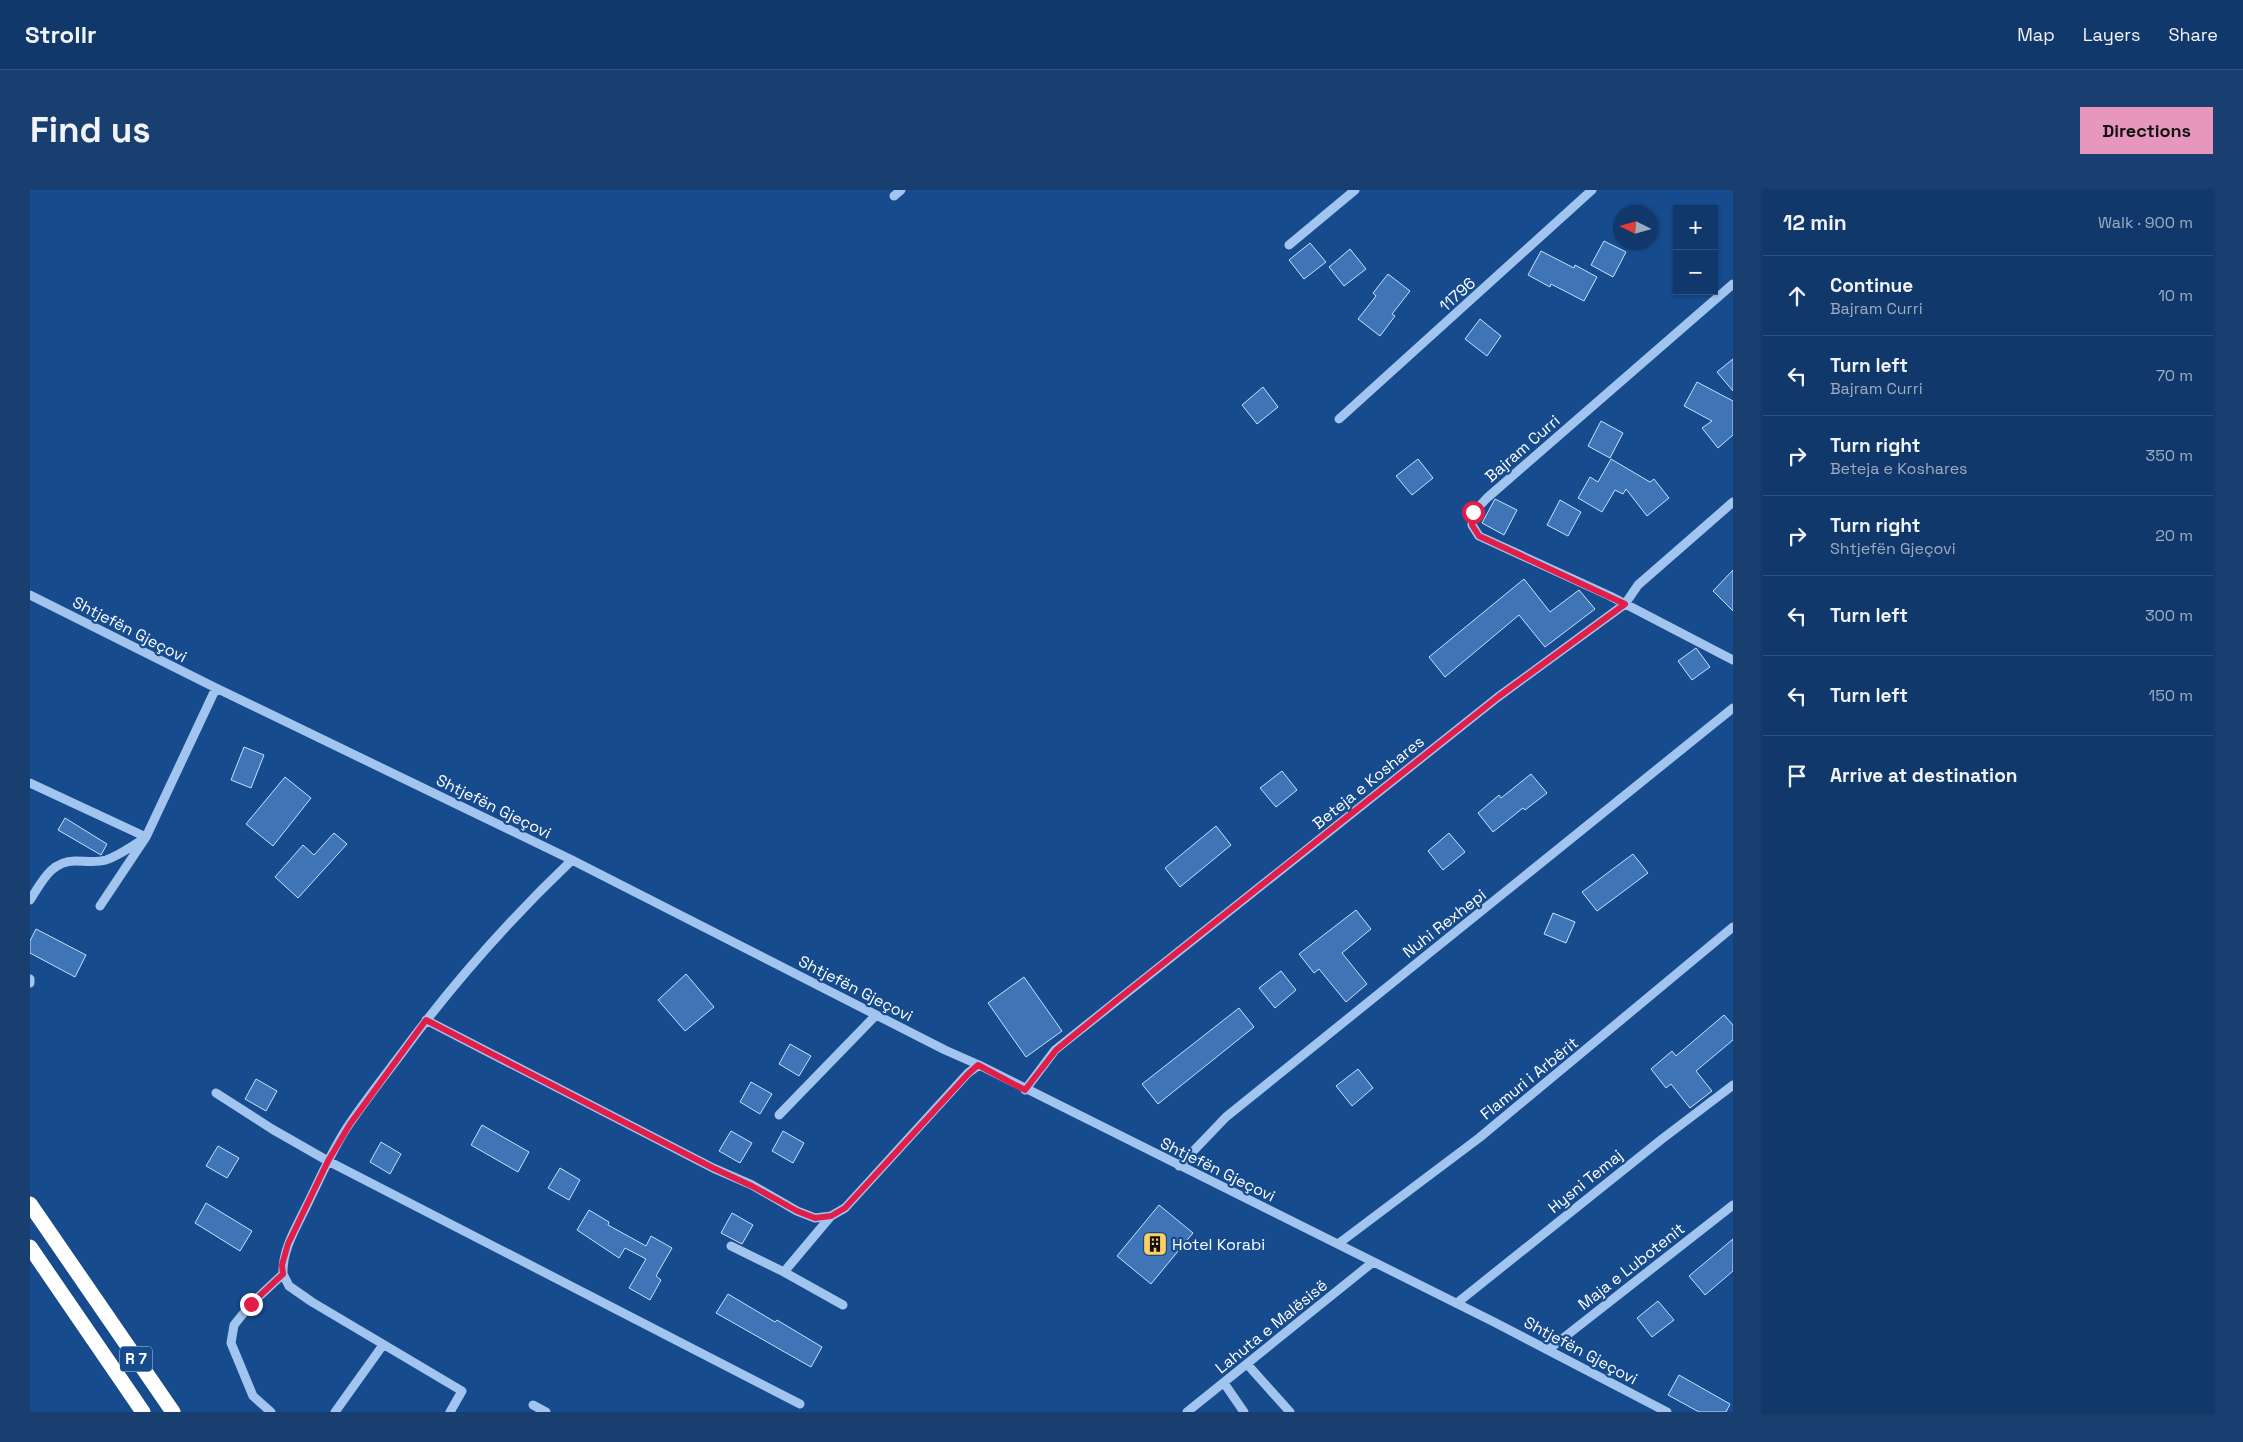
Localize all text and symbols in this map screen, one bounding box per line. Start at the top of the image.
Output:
text: Strollr [25,19,97,50]
text: Map [2017,23,2055,46]
text: Layers [2083,23,2140,46]
text: Share [2168,23,2218,46]
button: Directions [2080,107,2213,154]
text: Find us [30,108,151,152]
north arrow [1613,205,1658,250]
map controls [1673,205,1718,295]
button: + [1673,205,1718,250]
text: 12 min [1783,209,1847,236]
text: Walk · 900 m [2098,212,2193,233]
button: − [1673,250,1718,295]
street label: 11796 [1435,273,1480,316]
text: Continue [1830,273,1913,298]
icon: ahead [1783,282,1811,310]
text: 10 m [2158,285,2193,306]
text: Bajram Curri [1830,298,1923,319]
text: Turn left [1830,353,1908,378]
icon: left [1783,362,1811,390]
text: 70 m [2156,365,2193,386]
text: Bajram Curri [1830,378,1923,399]
street label: Bajram Curri [1480,410,1564,487]
text: Turn right [1830,433,1920,458]
icon: right [1783,442,1811,470]
text: 350 m [2146,445,2193,466]
text: Beteja e Koshares [1830,458,1968,479]
route start [1462,501,1485,524]
text: Turn right [1830,513,1920,538]
icon: right [1783,522,1811,550]
text: 20 m [2155,525,2193,546]
text: Shtjefën Gjeçovi [1830,538,1956,559]
street label: Shtjefën Gjeçovi [69,592,190,667]
icon: left [1783,602,1811,630]
text: Turn left [1830,603,1908,628]
text: 300 m [2145,605,2193,626]
icon: left [1783,682,1811,710]
text: Turn left [1830,683,1908,708]
text: 150 m [2149,685,2193,706]
street label: Beteja e Koshares [1308,731,1428,834]
icon: arrive [1783,762,1811,790]
text: Arrive at destination [1830,763,2018,788]
street label: Shtjefën Gjeçovi [433,769,555,843]
street label: Nuhi Rexhepi [1398,884,1490,963]
street label: Shtjefën Gjeçovi [795,951,916,1026]
street label: Flamuri i Arbërit [1476,1032,1583,1124]
street label: Shtjefën Gjeçovi [1157,1132,1279,1206]
street label: Hysni Temaj [1544,1145,1627,1218]
street label: Maja e Lubotenit [1574,1218,1689,1315]
building icon: Hotel Korabi [1142,1231,1168,1257]
place label: Hotel Korabi [1172,1234,1265,1255]
street label: Lahuta e Malësisë [1211,1275,1332,1378]
route end [240,1293,263,1316]
street label: Shtjefën Gjeçovi [1520,1312,1641,1389]
road number: R 7 [120,1346,152,1372]

